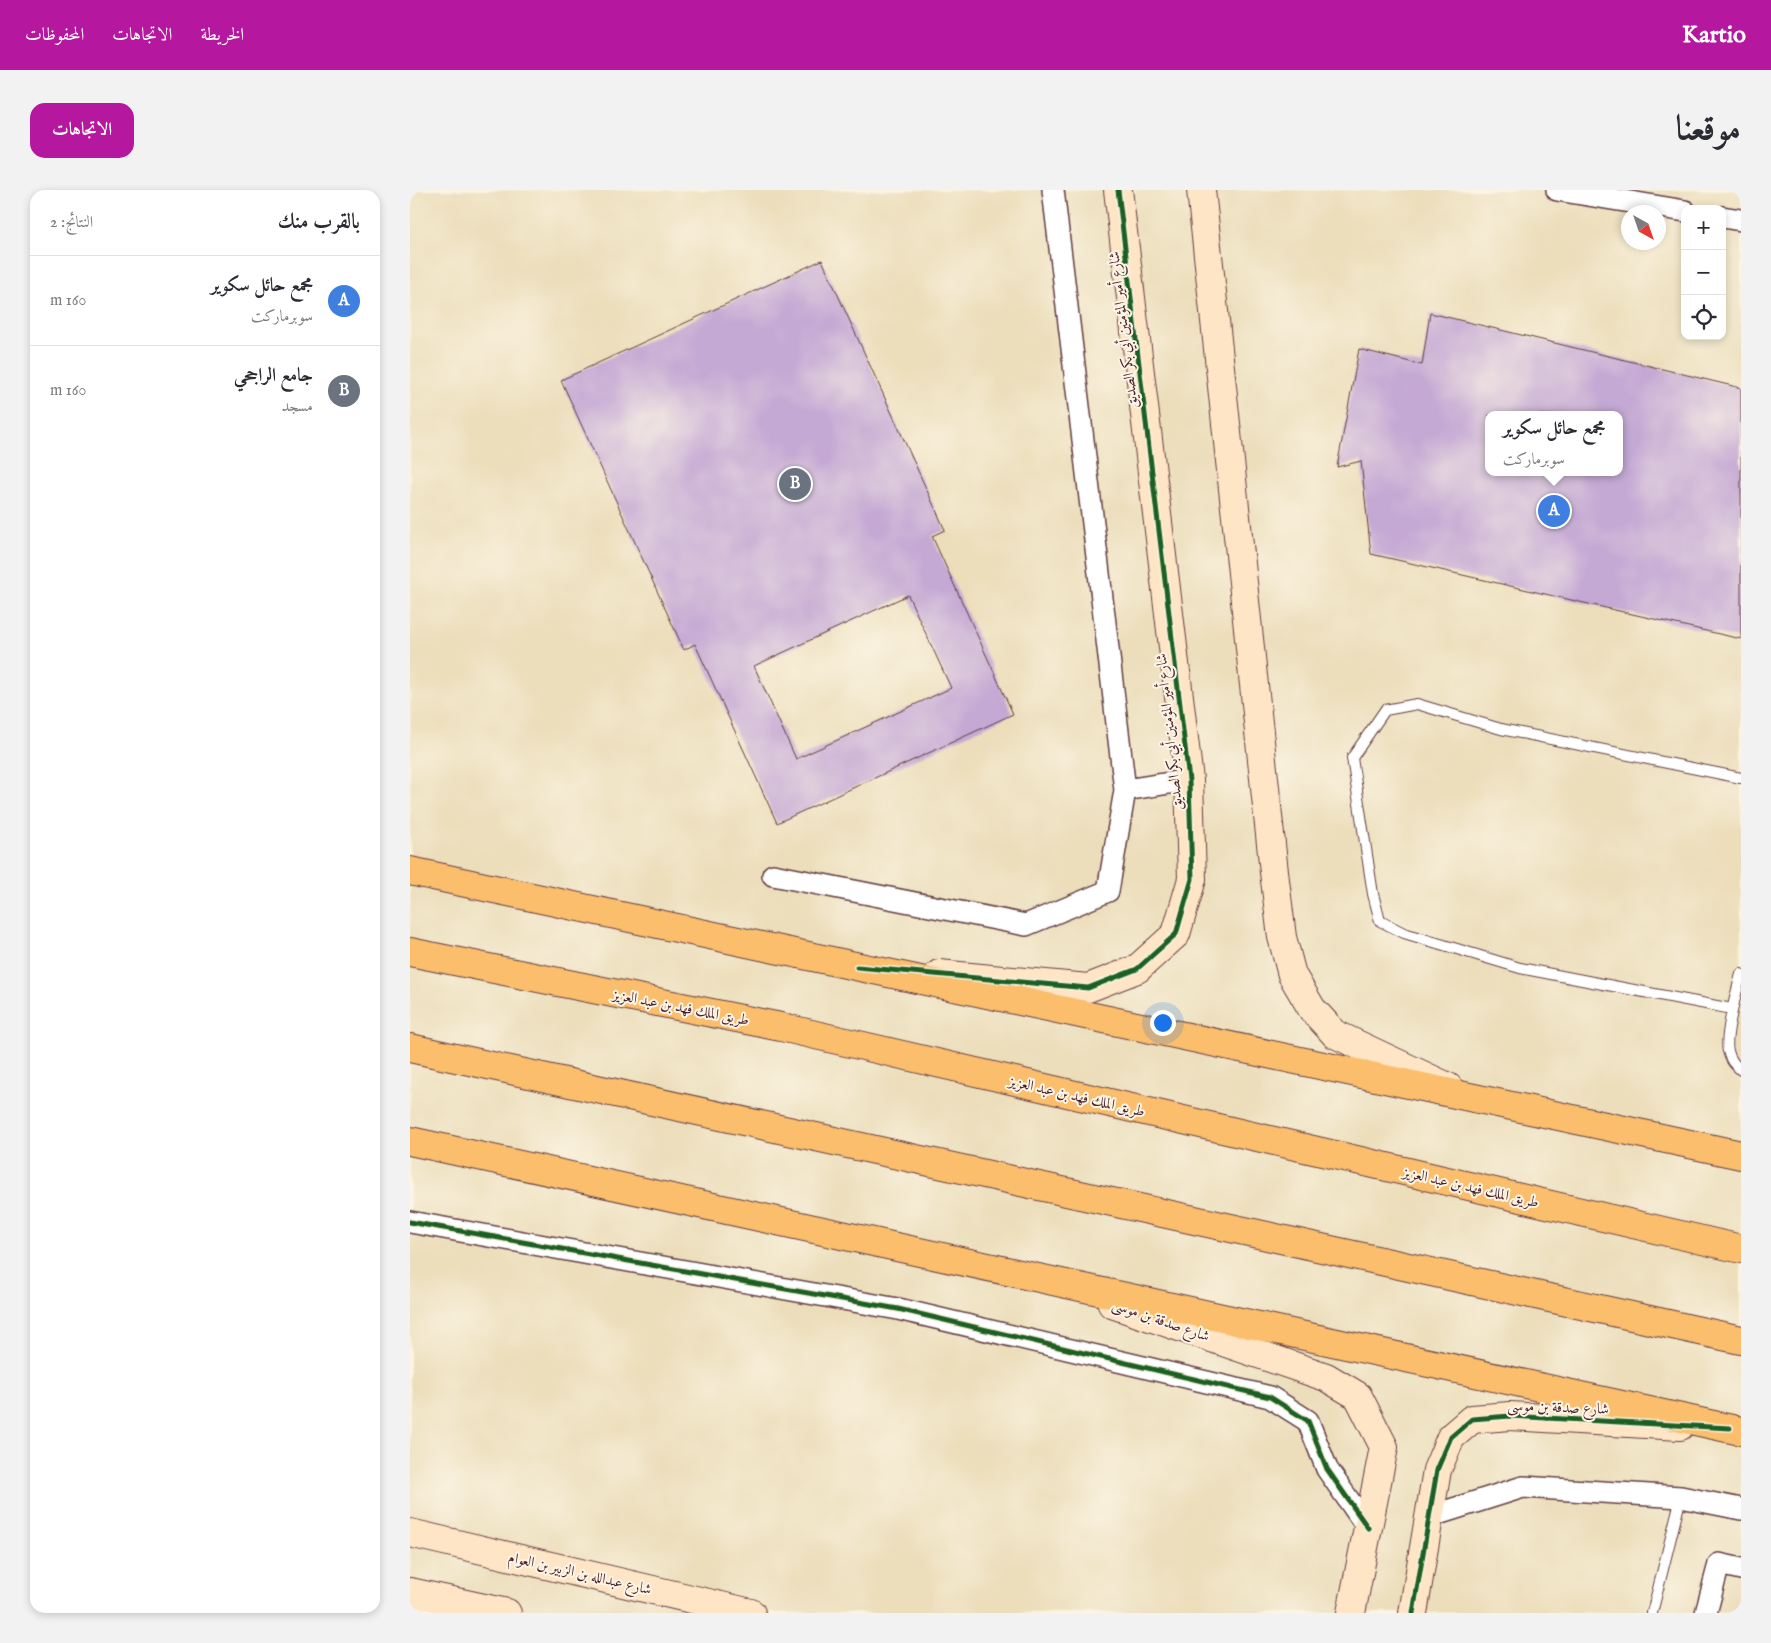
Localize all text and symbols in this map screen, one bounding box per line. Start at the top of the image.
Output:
text: Kartio [1682,20,1746,51]
text: المحفوظات [25,24,84,47]
text: الاتجاهات [112,24,172,47]
text: الخريطة [200,24,244,47]
button: الاتجاهات [30,103,134,158]
text: موقعنا [1676,107,1741,152]
north arrow [1621,205,1666,250]
map controls [1681,205,1726,340]
button: + [1681,205,1726,250]
text: بالقرب منك [278,209,360,236]
text: النتائج: 2 [50,213,93,233]
street label: شارع أمير المؤمنين أبي بكر الصديق [1102,250,1146,410]
button: − [1681,250,1726,295]
text: مجمع حائل سكوير [210,274,313,298]
text: 160 m [50,291,86,311]
text: A [339,291,349,311]
button: locate [1681,295,1726,340]
text: سوبرماركت [251,307,313,327]
text: جامع الراجحي [234,364,313,388]
text: 160 m [50,381,86,401]
text: B [339,381,349,401]
text: مسجد [282,397,313,417]
popup [1485,411,1623,476]
text: مجمع حائل سكوير [1503,417,1605,441]
text: سوبرماركت [1503,450,1565,470]
pin: B [779,465,811,503]
pin: A [1538,492,1570,530]
street label: شارع أمير المؤمنين أبي بكر الصديق [1150,652,1190,812]
street label: طريق الملك فهد بن عبد العزيز [609,985,751,1030]
your location [1150,1010,1176,1036]
street label: طريق الملك فهد بن عبد العزيز [1005,1071,1147,1121]
street label: طريق الملك فهد بن عبد العزيز [1399,1162,1541,1212]
street label: شارع صدقة بن موسى [1109,1295,1212,1349]
street label: شارع صدقة بن موسى [1507,1396,1609,1422]
street label: شارع عبدالله بن الزبير بن العوام [506,1548,654,1602]

